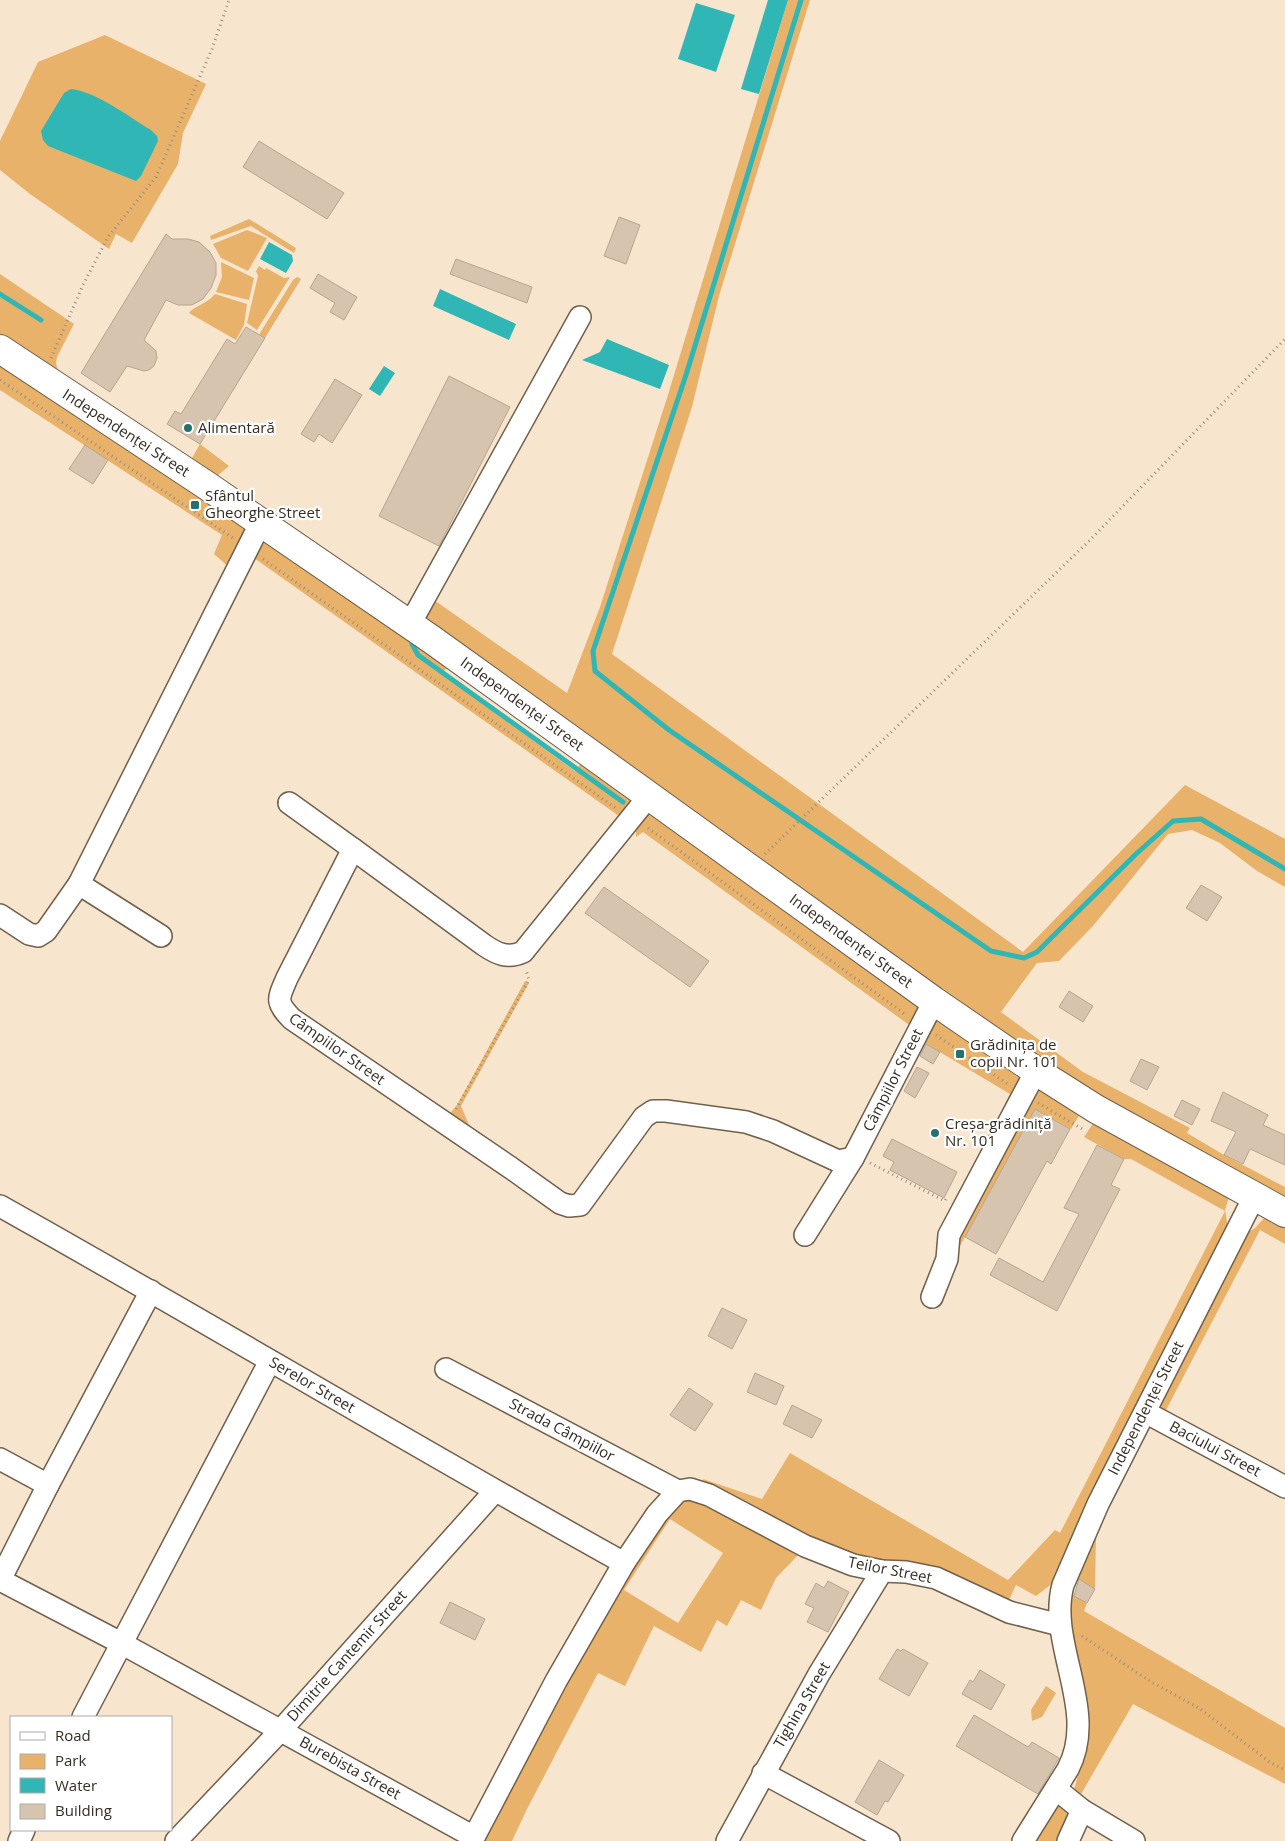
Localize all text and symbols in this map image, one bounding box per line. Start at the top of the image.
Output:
street label: Independenței Street [59,383,194,481]
place label: Alimentară [198,417,275,437]
marker: Alimentară [182,422,194,434]
place label: Sfântul Gheorghe Street [205,485,320,522]
marker: Sfântul Gheorghe Street [189,499,201,511]
street label: Independenței Street [457,652,588,755]
street label: Independenței Street [786,889,917,992]
street label: Câmpiilor Street [285,1008,390,1089]
street label: Câmpiilor Street [858,1025,927,1134]
place label: Grădinița de copii Nr. 101 [970,1034,1058,1071]
marker: Grădinița de copii Nr. 101 [954,1048,966,1060]
place label: Creșa-grădiniță Nr. 101 [945,1113,1052,1150]
marker: Creșa-grădiniță Nr. 101 [929,1127,941,1139]
street label: Independenței Street [1103,1337,1188,1478]
street label: Serelor Street [266,1351,359,1417]
street label: Strada Câmpiilor [506,1393,619,1465]
street label: Baciului Street [1166,1416,1265,1481]
street label: Teilor Street [846,1551,934,1587]
street label: Dimitrie Cantemir Street [282,1585,411,1725]
street label: Tighina Street [768,1658,834,1751]
legend [10,1716,172,1831]
text: Road [55,1725,91,1745]
street label: Burebista Street [296,1731,405,1803]
text: Park [55,1750,86,1770]
text: Water [55,1775,97,1795]
text: Building [55,1800,112,1820]

